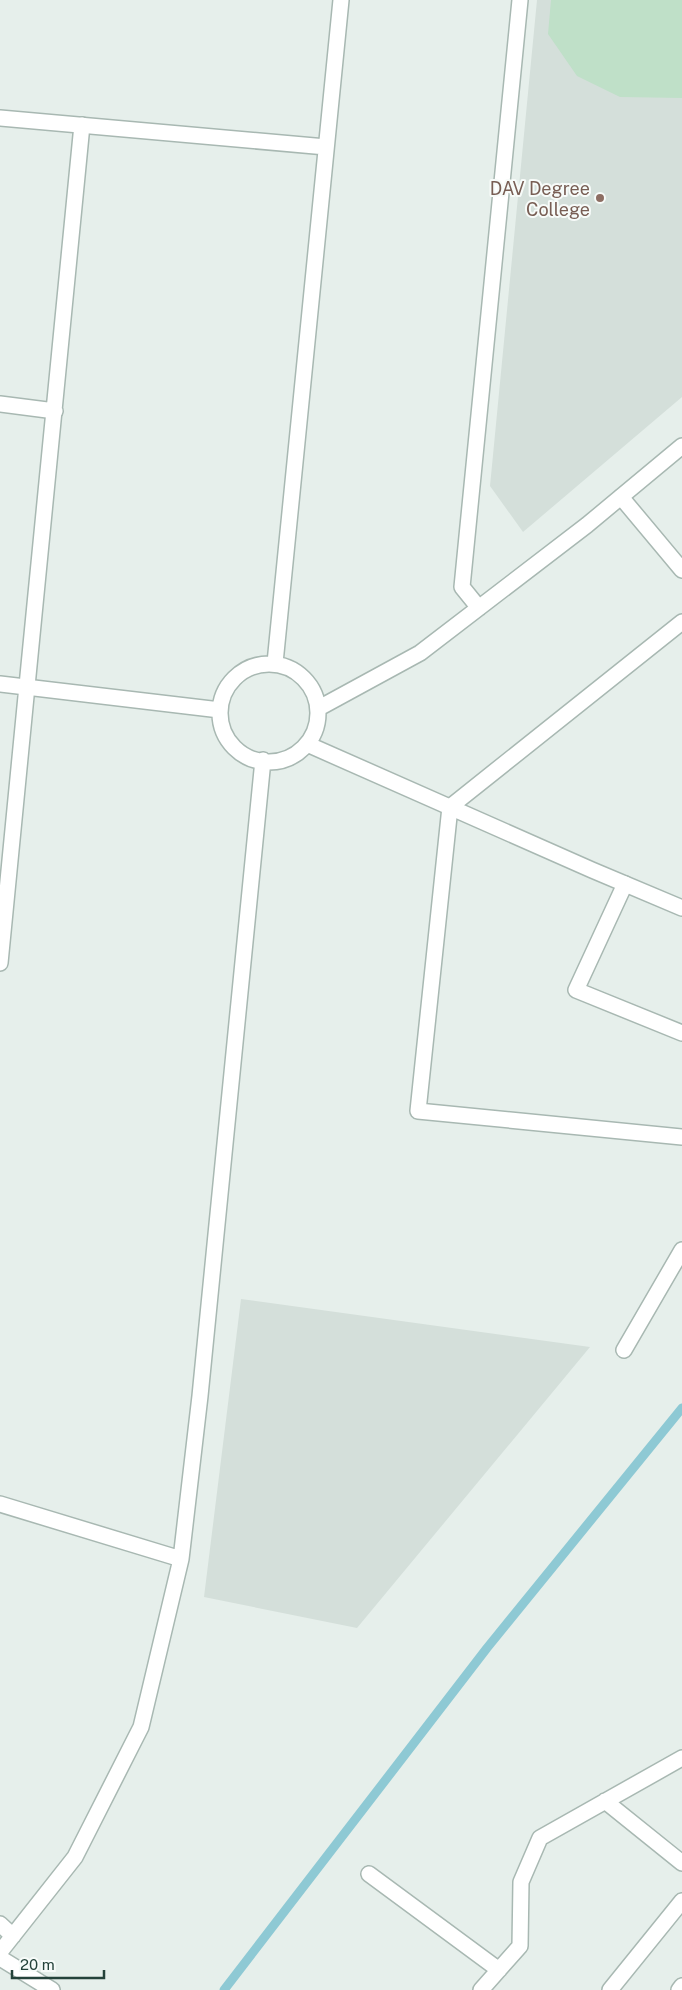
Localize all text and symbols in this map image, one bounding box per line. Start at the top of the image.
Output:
place label: DAV Degree College [490,178,590,220]
marker: DAV Degree College [594,192,606,204]
scale bar [12,1948,105,1980]
text: 20 m [20,1956,55,1973]

